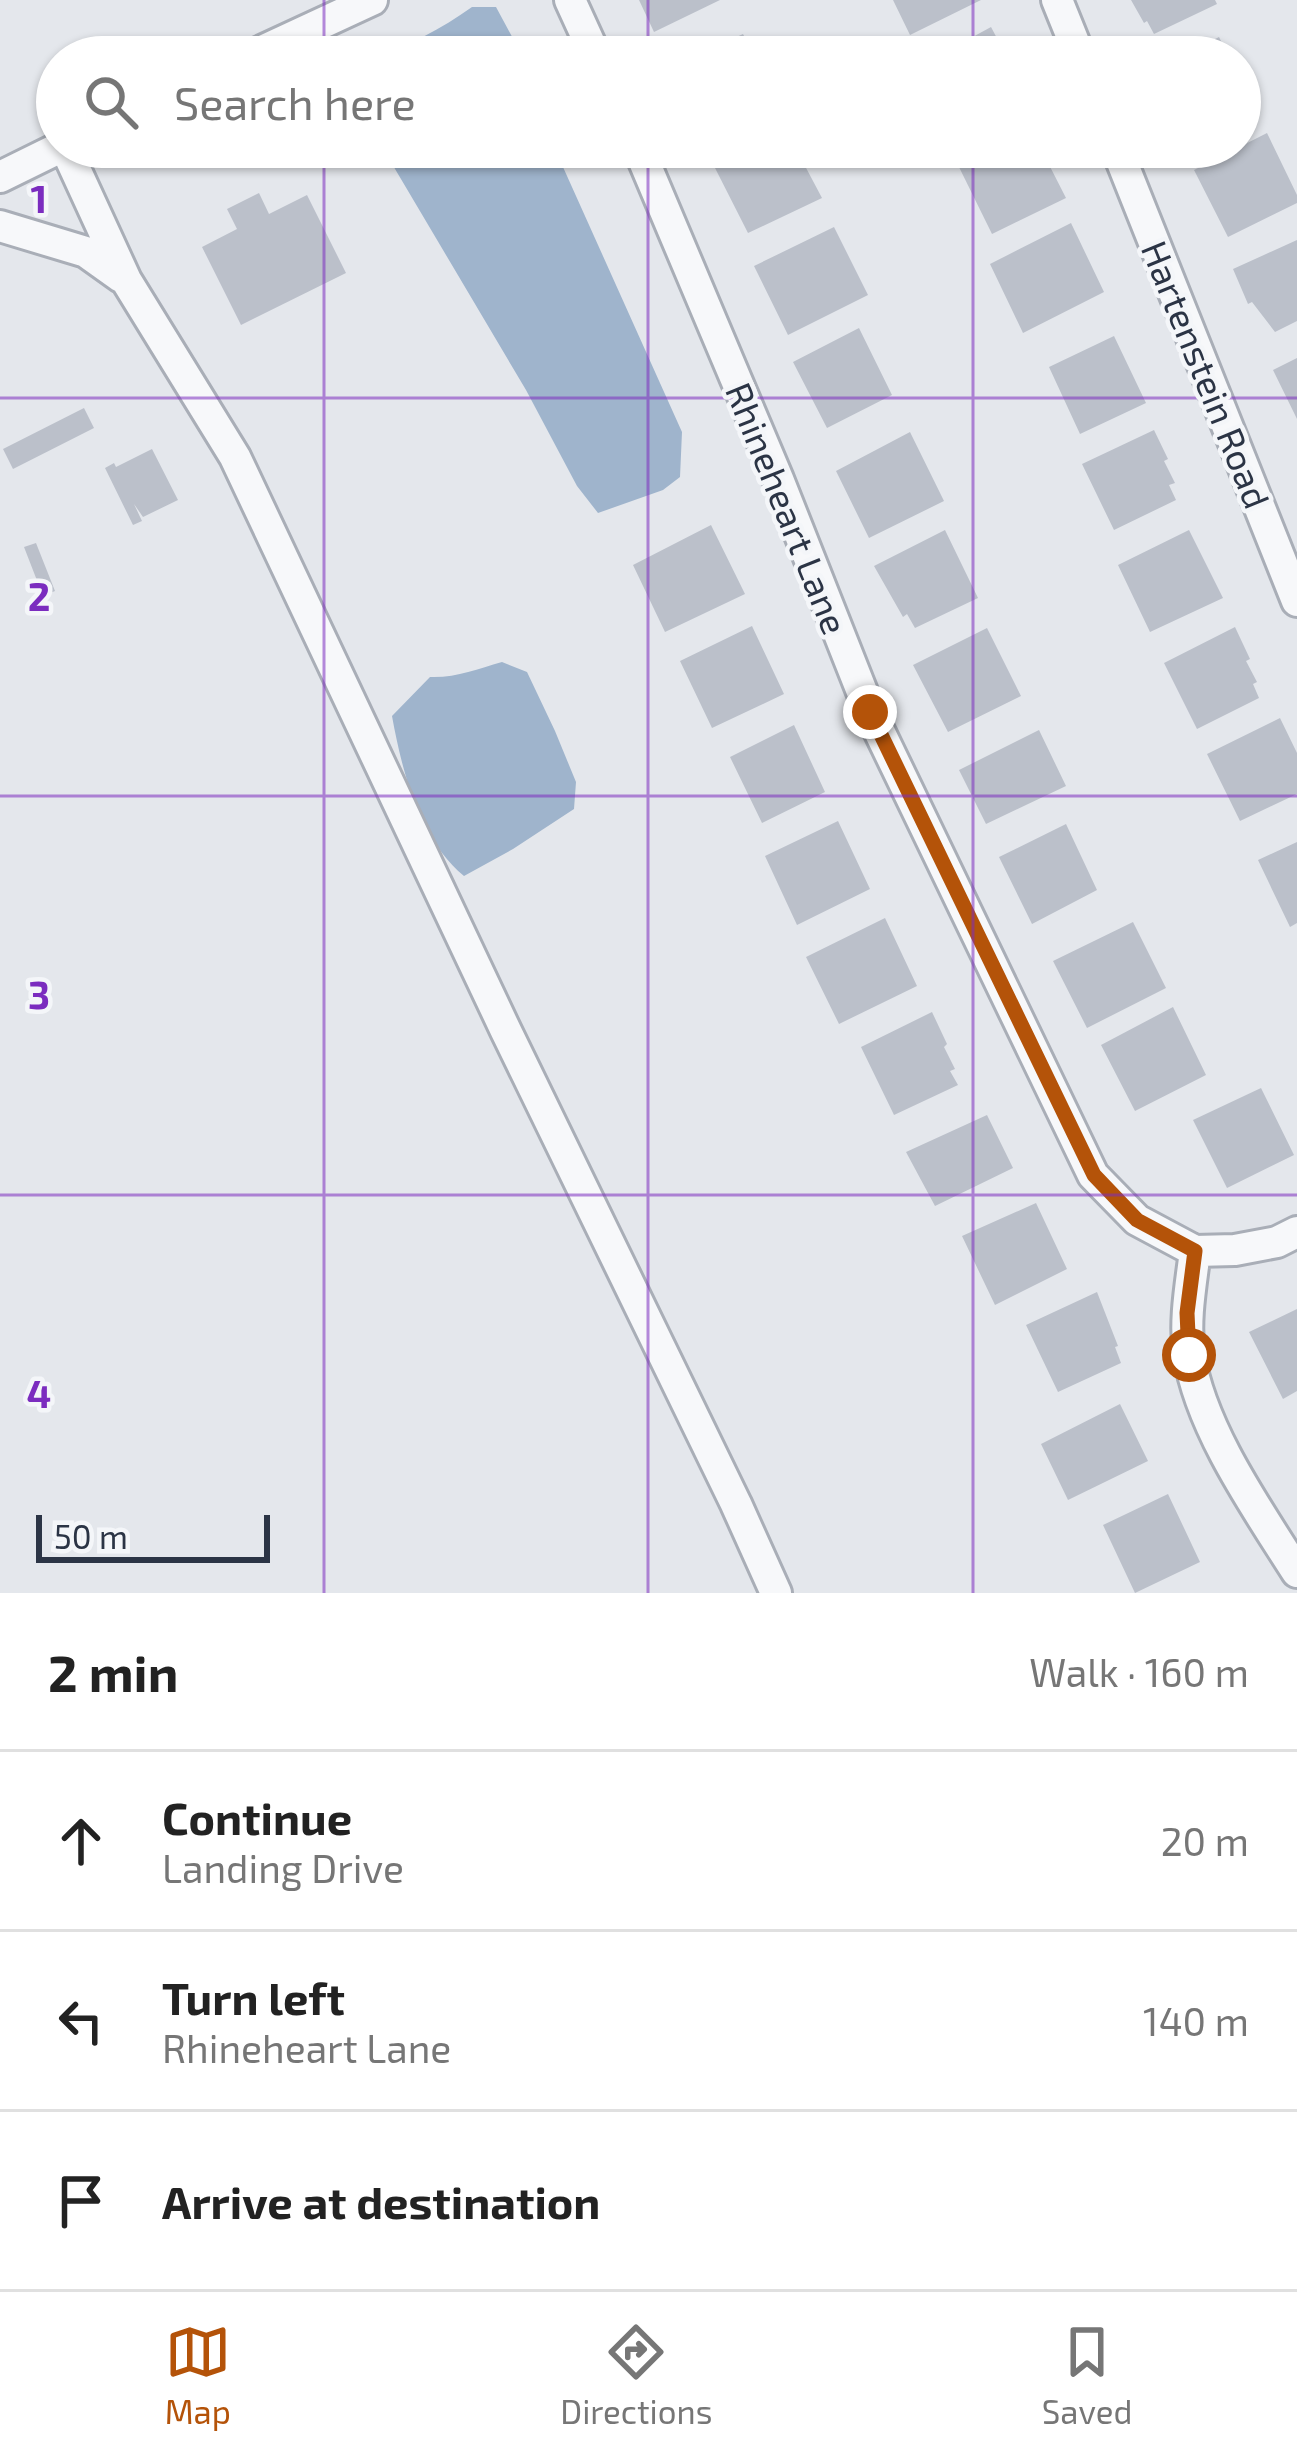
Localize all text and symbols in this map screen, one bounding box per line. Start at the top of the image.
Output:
search box [36,36,1261,168]
icon: search [78,69,144,135]
text: Search here [174,75,416,129]
text: 1 [31,174,47,221]
street label: Hartenstein Road [1134,234,1280,514]
street label: Rhineheart Lane [718,376,858,640]
text: 2 [28,572,50,619]
route end [843,685,897,739]
text: 3 [28,970,50,1017]
route start [1162,1328,1216,1382]
text: 4 [27,1369,51,1416]
scale bar [36,1509,270,1562]
text: 50 m [54,1516,128,1556]
text: 2 min [48,1641,178,1702]
text: Walk · 160 m [1029,1648,1249,1695]
text: Continue [162,1790,352,1844]
icon: ahead [48,1808,114,1874]
text: 20 m [1161,1817,1249,1864]
text: Landing Drive [162,1844,404,1891]
text: Turn left [162,1970,345,2024]
icon: left [48,1988,114,2054]
text: 140 m [1143,1997,1249,2044]
text: Rhineheart Lane [162,2024,451,2071]
icon: arrive [48,2168,114,2234]
text: Arrive at destination [162,2174,600,2228]
tab: Map [165,2319,231,2431]
tab: Directions [560,2319,712,2431]
tab: Saved [1042,2319,1132,2431]

